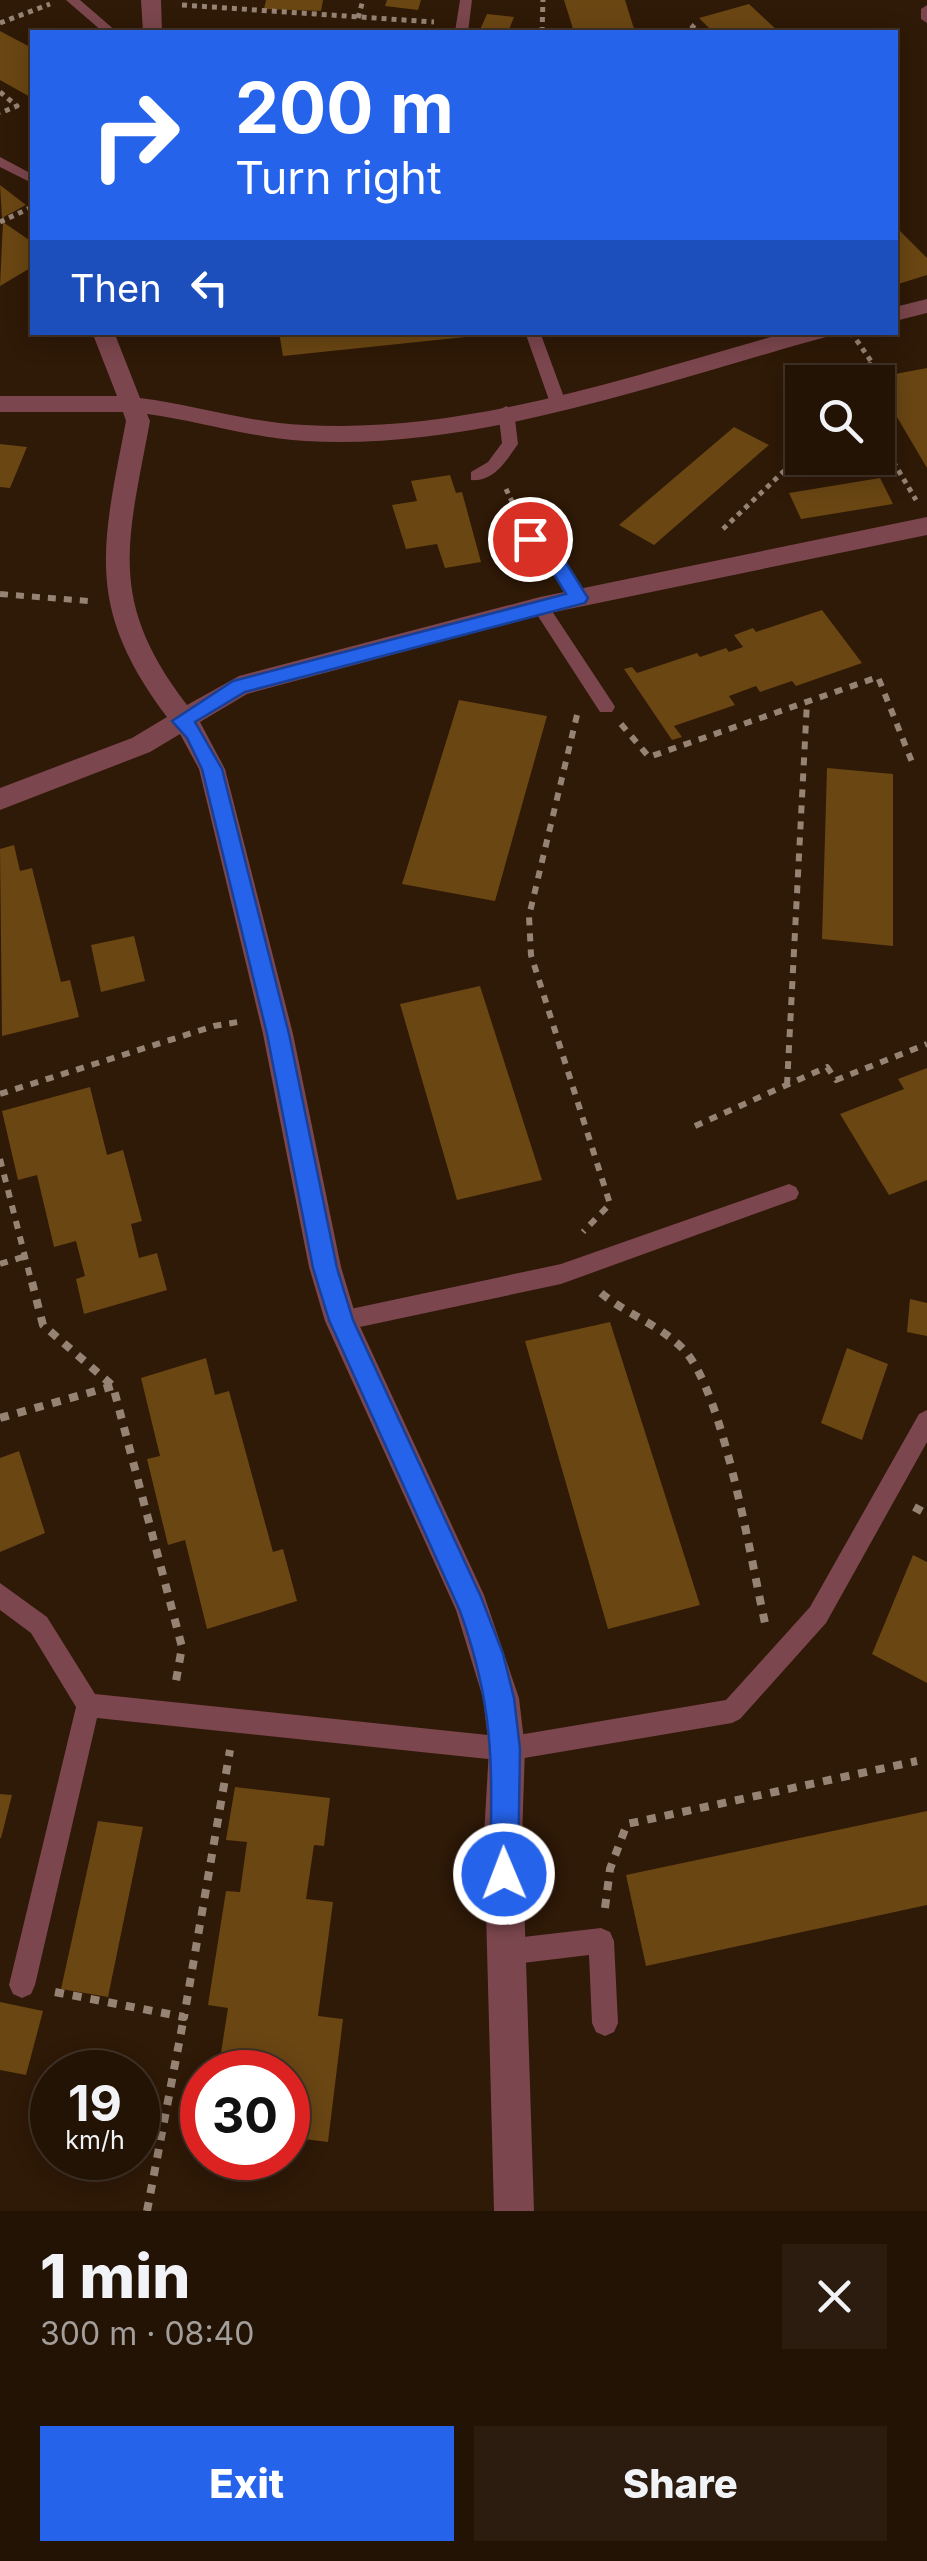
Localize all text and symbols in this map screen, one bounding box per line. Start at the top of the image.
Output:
text: 200 m [235,65,454,150]
icon: right [70,70,200,200]
text: Turn right [235,150,442,205]
icon: left [182,260,237,315]
text: Then [70,265,162,311]
map controls [785,365,895,475]
button: search [785,365,895,475]
pin [488,497,573,582]
icon: arrive [503,512,558,567]
position arrow [452,1822,556,1926]
speed limit sign: 30 [180,2050,310,2180]
text: 19 [68,2073,122,2133]
text: km/h [65,2125,125,2155]
text: 1 min [40,2240,190,2312]
button: close [782,2244,887,2349]
text: 300 m · 08:40 [40,2314,254,2353]
button: Exit [40,2426,454,2541]
button: Share [474,2426,887,2541]

